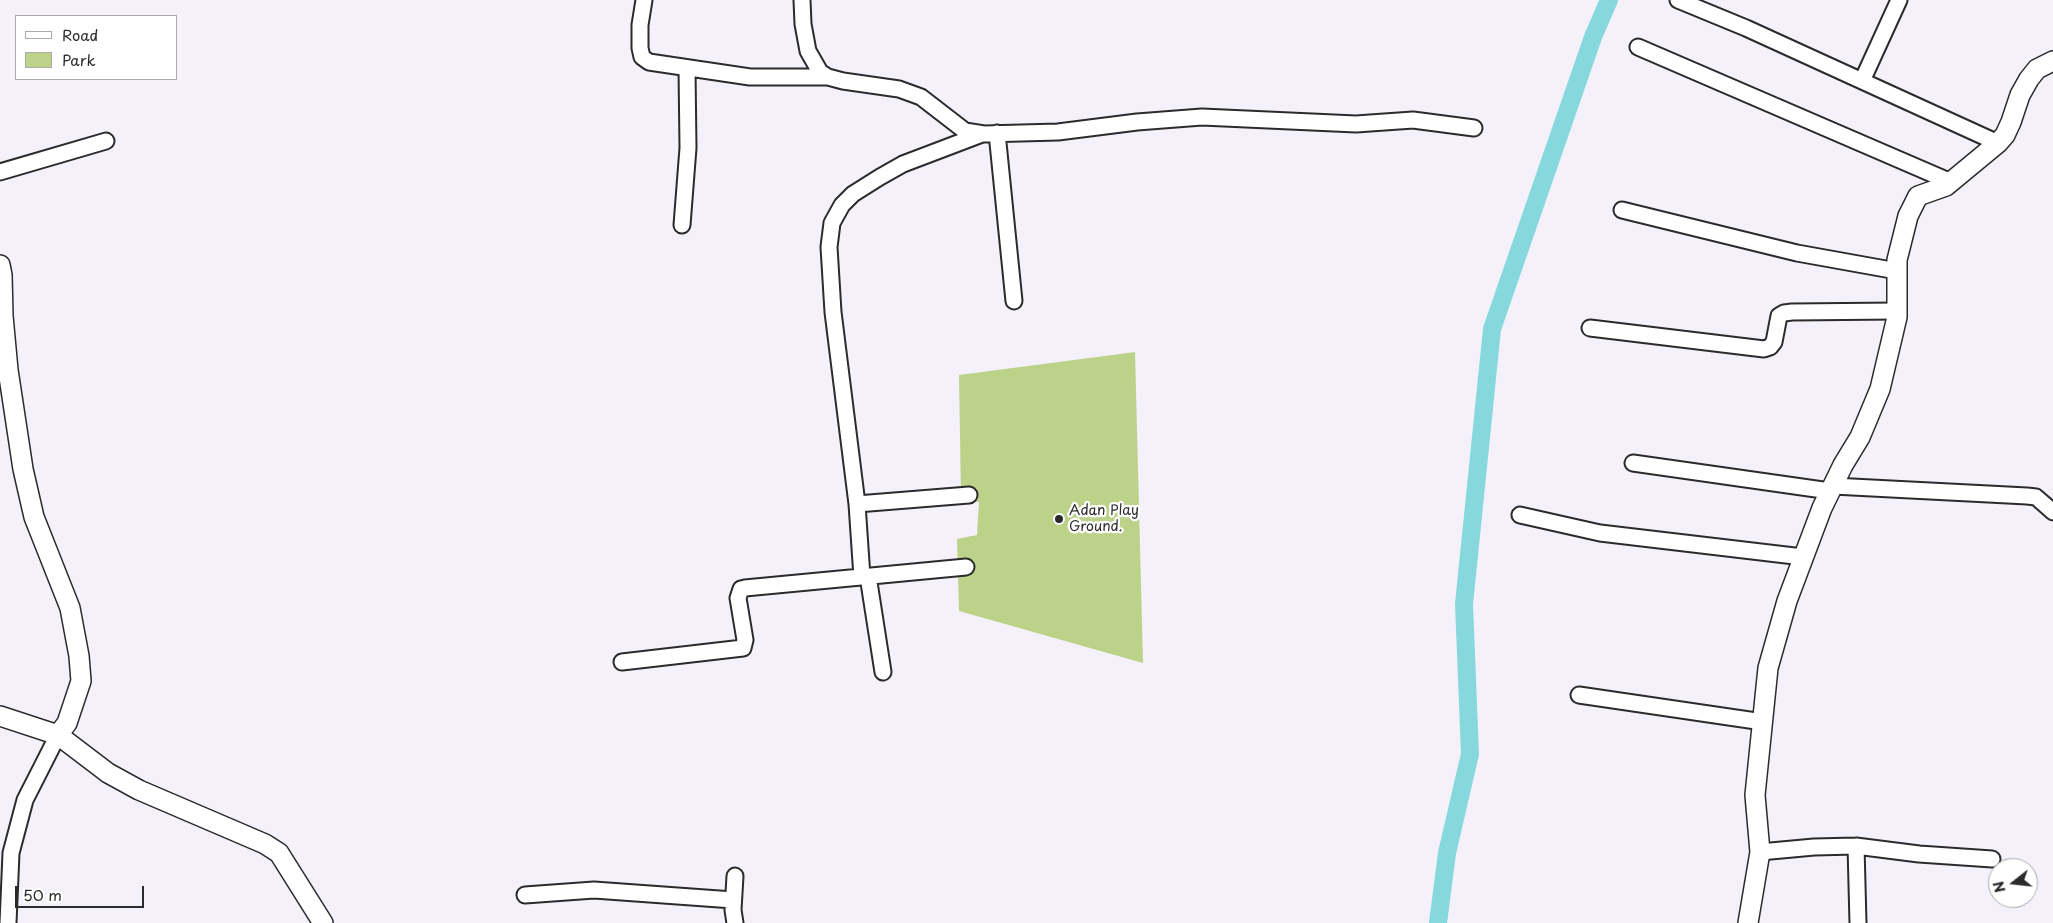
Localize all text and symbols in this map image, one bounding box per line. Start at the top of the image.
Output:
legend [15,15,178,80]
text: Road [62,23,98,46]
text: Park [62,48,96,71]
place label: Adan Play Ground. [1069,503,1139,536]
marker: Adan Play Ground. [1053,513,1065,525]
north arrow [1988,858,2038,908]
scale bar [18,876,146,908]
text: N [1987,879,2011,895]
text: 50 m [23,883,62,906]

